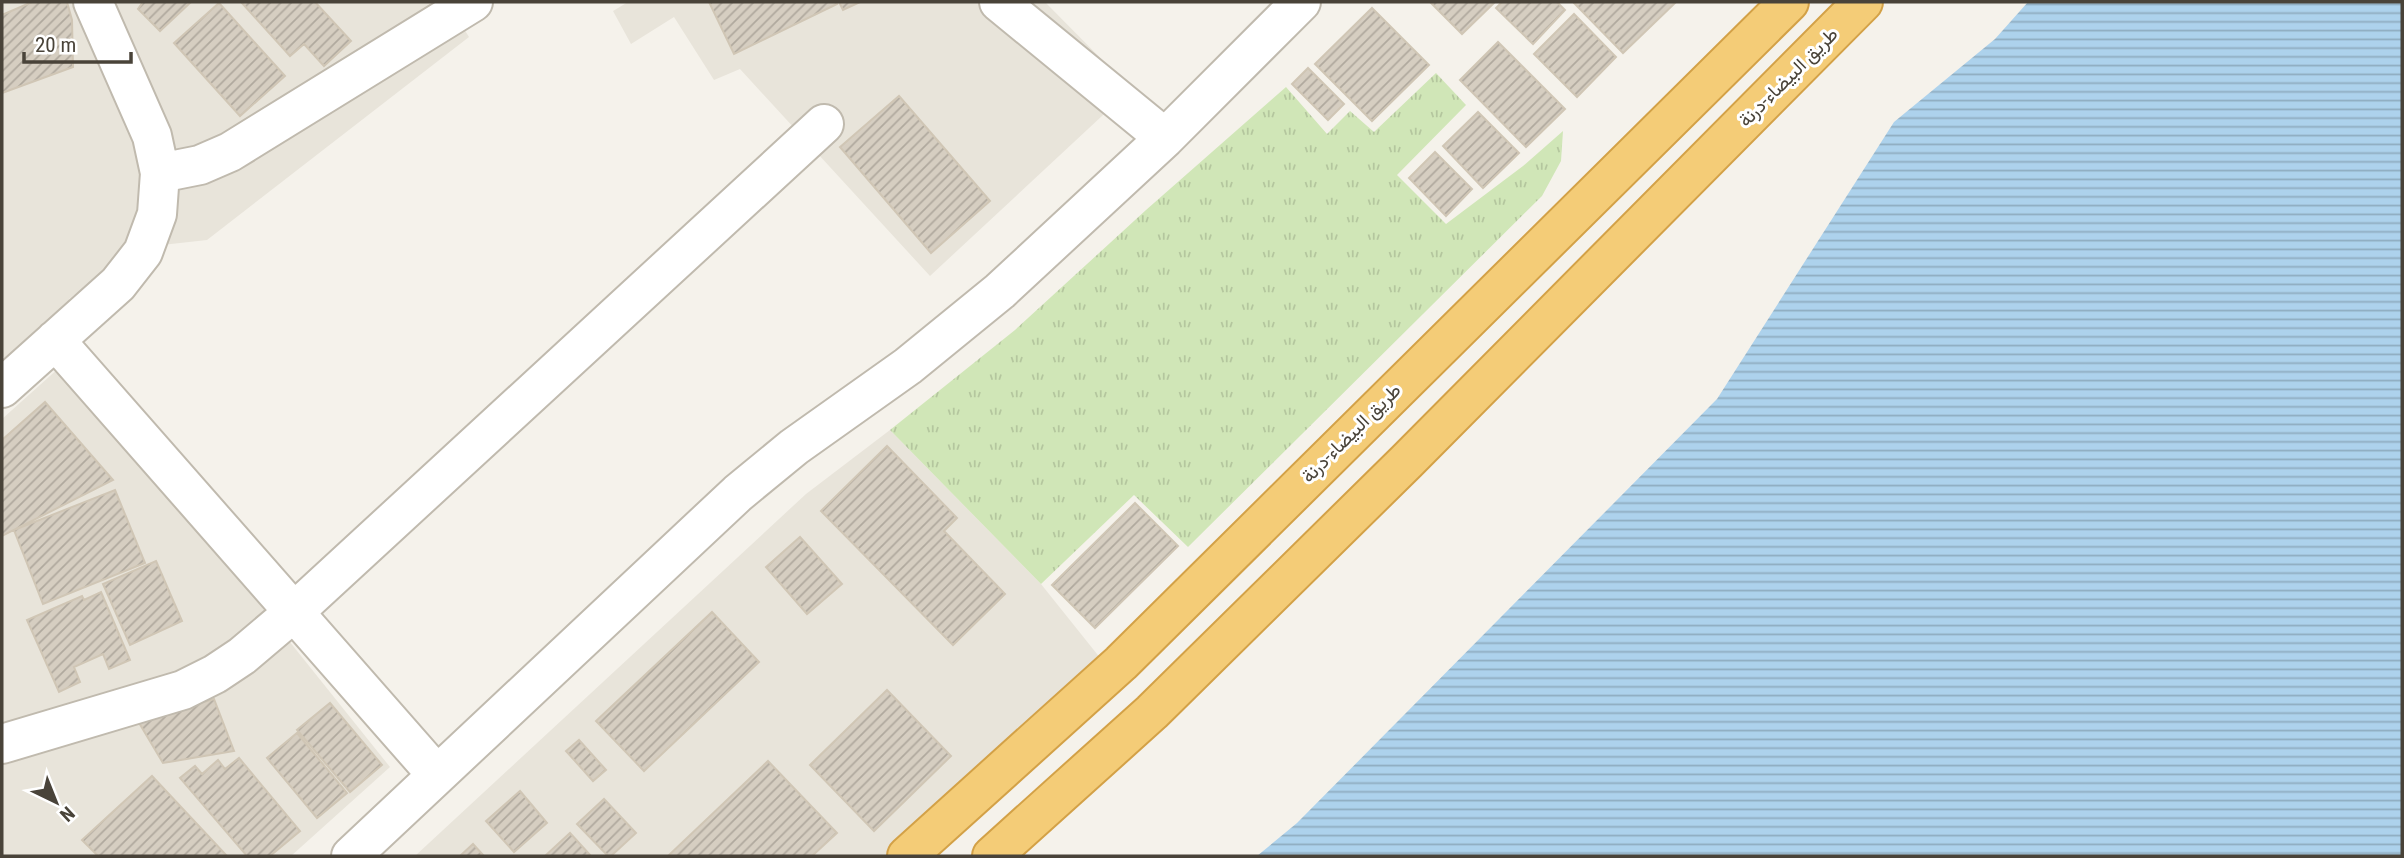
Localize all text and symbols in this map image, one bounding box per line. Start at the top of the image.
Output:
scale bar [24,21,131,65]
street label: طريق البيضاء-درنة [1733,22,1843,132]
text: 20 m [35,33,76,57]
street label: طريق البيضاء-درنة [1296,378,1406,488]
north arrow [21,767,91,837]
text: N [55,802,79,826]

